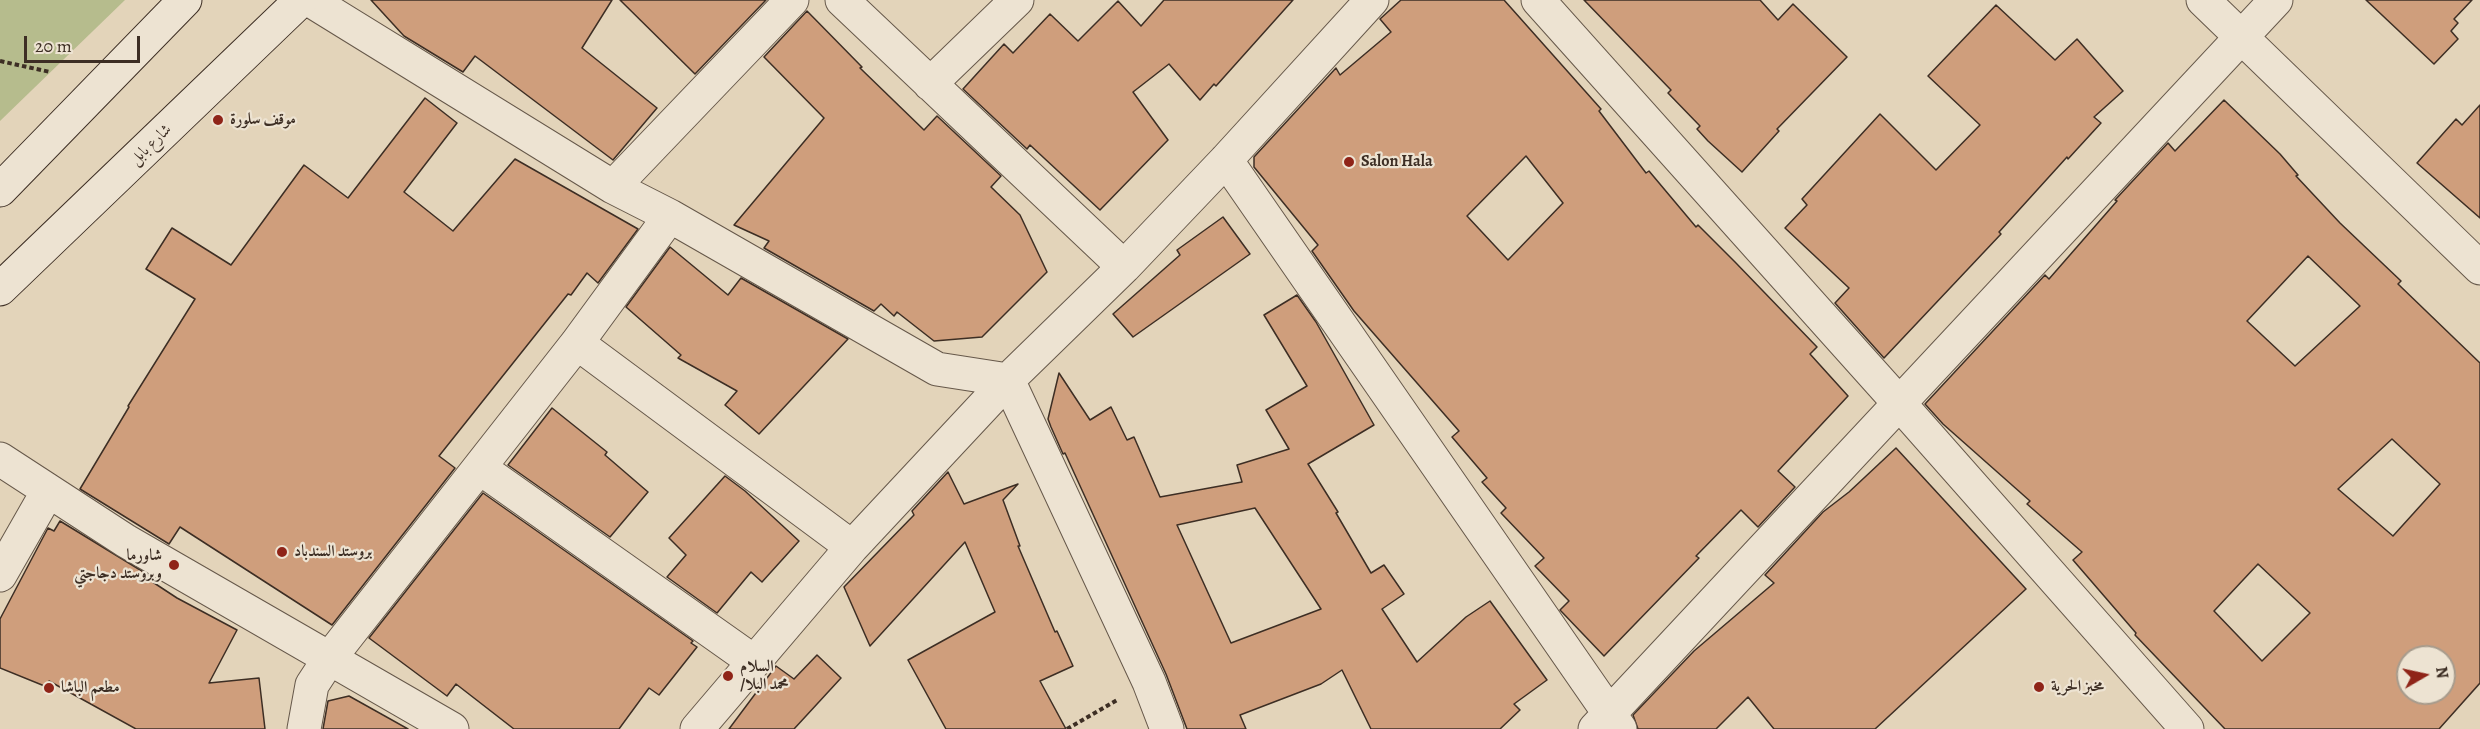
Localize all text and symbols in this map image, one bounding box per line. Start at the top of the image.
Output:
scale bar [27,24,142,62]
text: 20 m [35,34,72,58]
place label: موقف سلورة [230,110,296,130]
marker: موقف سلورة [211,113,225,127]
street label: شارع بابل [126,120,176,170]
place label: Salon Hala [1361,152,1433,172]
marker: Salon Hala [1342,155,1356,169]
place label: بروستد السندباد [294,542,372,562]
marker: بروستد السندباد [275,545,289,559]
place label: شاورما وبروستد دجاجتي [74,546,162,584]
marker: شاورما وبروستد دجاجتي [167,558,181,572]
north arrow [2396,645,2456,705]
place label: السلام /محمد البلا [740,657,788,695]
text: N [2430,665,2454,680]
marker: السلام /محمد البلا [721,669,735,683]
place label: مخبز الحرية [2051,677,2104,697]
place label: مطعم الباشا [61,678,120,698]
marker: مخبز الحرية [2032,680,2046,694]
marker: مطعم الباشا [42,681,56,695]

